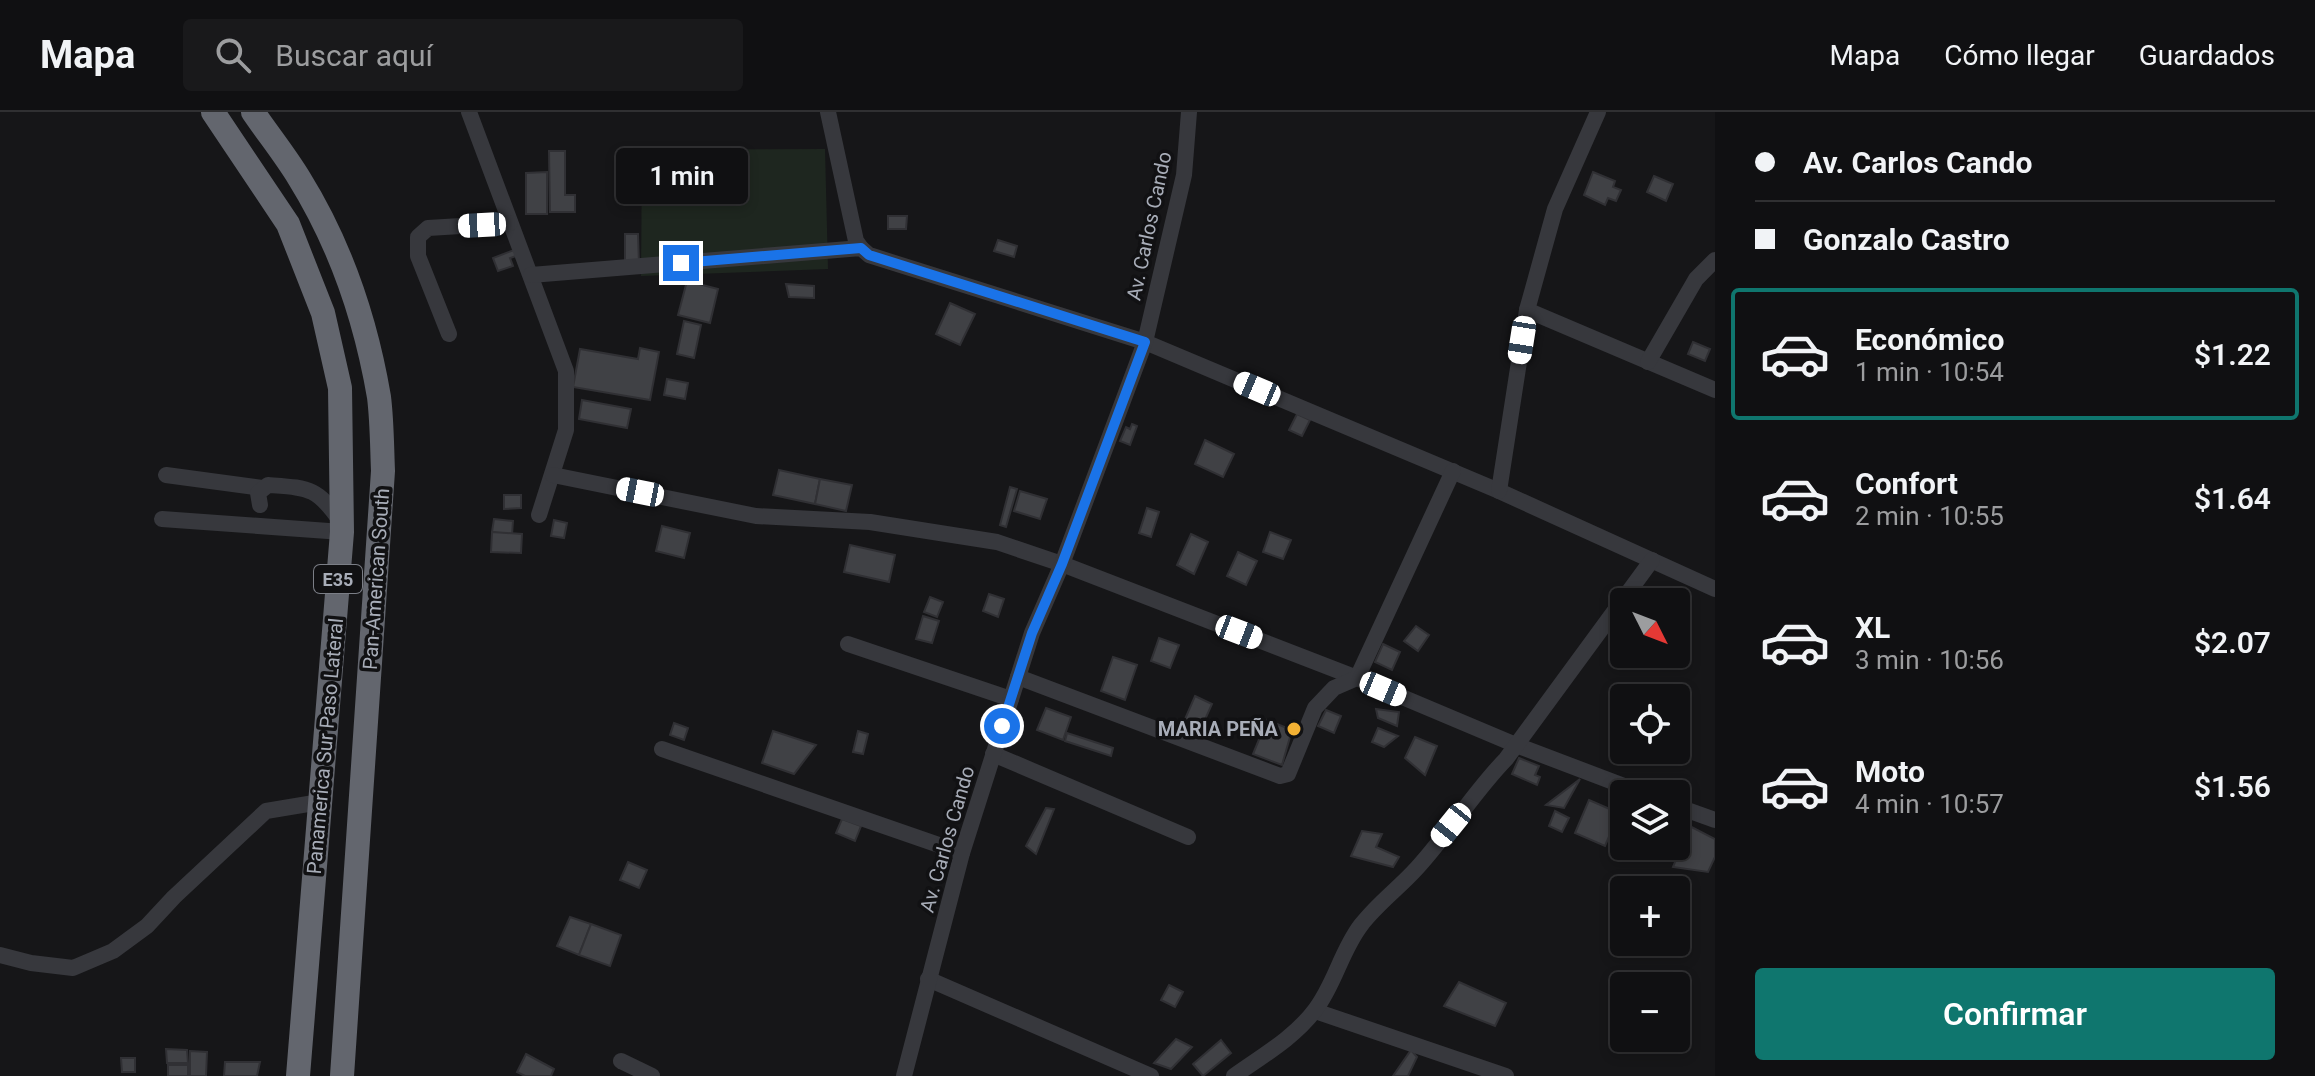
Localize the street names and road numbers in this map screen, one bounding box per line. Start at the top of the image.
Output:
street label: Av. Carlos Cando [1122,150,1176,302]
street label: Pan-American South [358,487,394,671]
road number: E35 [314,565,362,593]
street label: Panamerica Sur Paso Lateral [302,617,348,875]
street label: Av. Carlos Cando [915,763,979,915]

